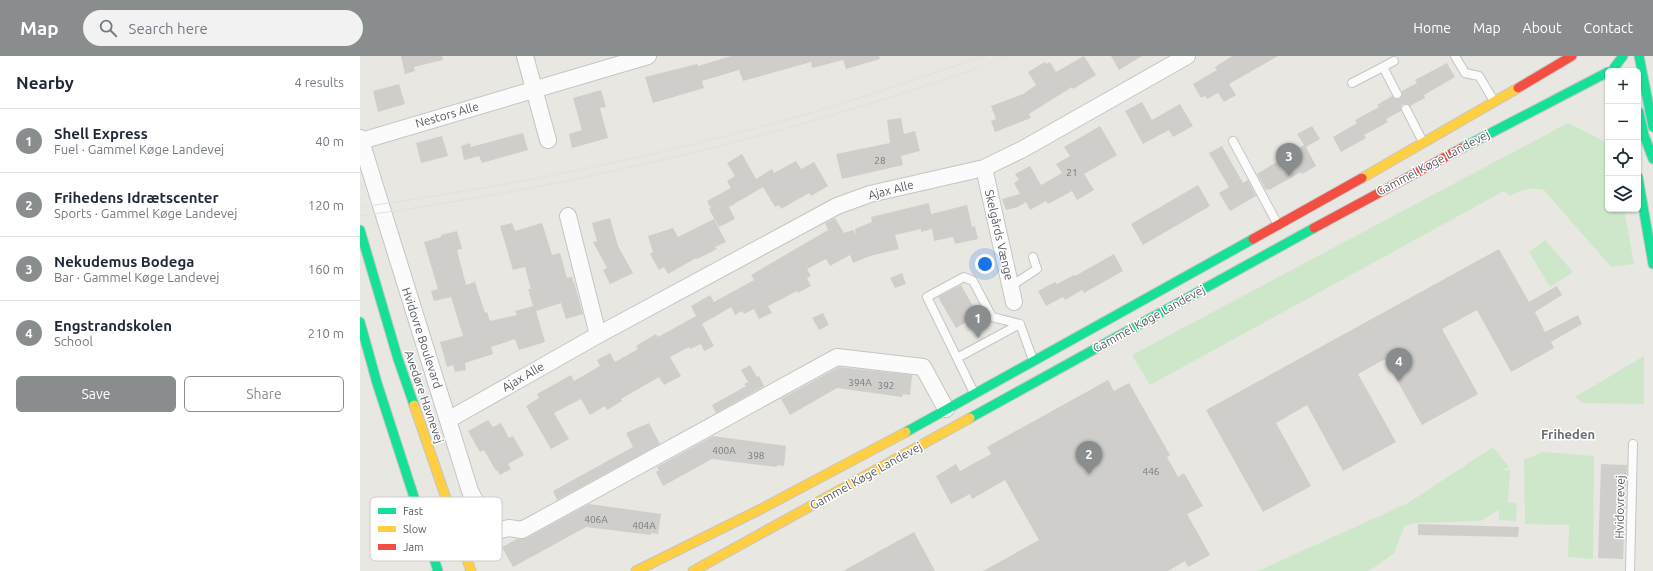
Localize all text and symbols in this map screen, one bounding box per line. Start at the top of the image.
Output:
search box [83,10,363,46]
text: Map [20,17,59,39]
icon: search [97,17,119,39]
text: Search here [129,20,208,37]
text: Home [1413,20,1451,36]
text: Map [1473,20,1501,36]
text: About [1523,20,1562,36]
text: Contact [1584,20,1633,36]
map controls [1605,68,1641,212]
button: + [1605,68,1641,104]
text: Nearby [16,73,74,92]
text: 4 results [294,75,344,89]
street label: Nestors Alle [414,99,480,130]
button: − [1605,104,1641,140]
text: Shell Express [54,125,148,142]
street label: Gammel Køge Landevej [1374,127,1491,198]
text: 1 [25,134,33,148]
text: 40 m [315,134,344,148]
button: locate [1605,140,1641,176]
text: Fuel · Gammel Køge Landevej [54,142,224,156]
pin: 3 [1276,143,1302,176]
house number: 28 [874,155,886,166]
house number: 21 [1066,167,1078,178]
button: layers [1605,176,1641,212]
street label: Ajax Alle [867,178,915,201]
street label: Skelgårds Vænge [983,188,1016,281]
text: Frihedens Idrætscenter [54,189,219,206]
text: 2 [25,198,33,212]
text: 120 m [308,198,344,212]
text: Sports · Gammel Køge Landevej [54,206,237,220]
text: Nekudemus Bodega [54,253,194,270]
your location [975,254,995,274]
text: 3 [25,262,33,276]
text: 160 m [308,262,344,276]
text: Bar · Gammel Køge Landevej [54,270,219,284]
street label: Gammel Køge Landevej [1091,282,1207,355]
street label: Hvidovre Boulevard [400,286,445,390]
pin: 1 [965,305,991,338]
text: Engstrandskolen [54,317,172,334]
text: 4 [25,326,33,340]
text: 210 m [308,326,344,340]
text: School [54,334,93,348]
pin: 4 [1386,348,1412,381]
street label: Avedøre Havnevej [402,349,446,445]
street label: Ajax Alle [499,359,546,394]
button: Save [16,376,176,412]
button: Share [184,376,344,412]
house number: 394A [848,377,872,388]
house number: 392 [878,380,894,391]
district label: Friheden [1541,427,1595,441]
street label: Gammel Køge Landevej [808,439,924,512]
pin: 2 [1076,441,1102,474]
house number: 400A [712,445,736,456]
house number: 398 [748,450,765,461]
house number: 446 [1143,466,1160,477]
street label: Hvidovrevej [1612,475,1627,539]
legend [370,497,502,561]
text: Fast [403,505,424,517]
house number: 406A [584,514,608,525]
house number: 404A [632,520,656,531]
text: Slow [403,523,427,535]
text: Jam [403,541,424,553]

